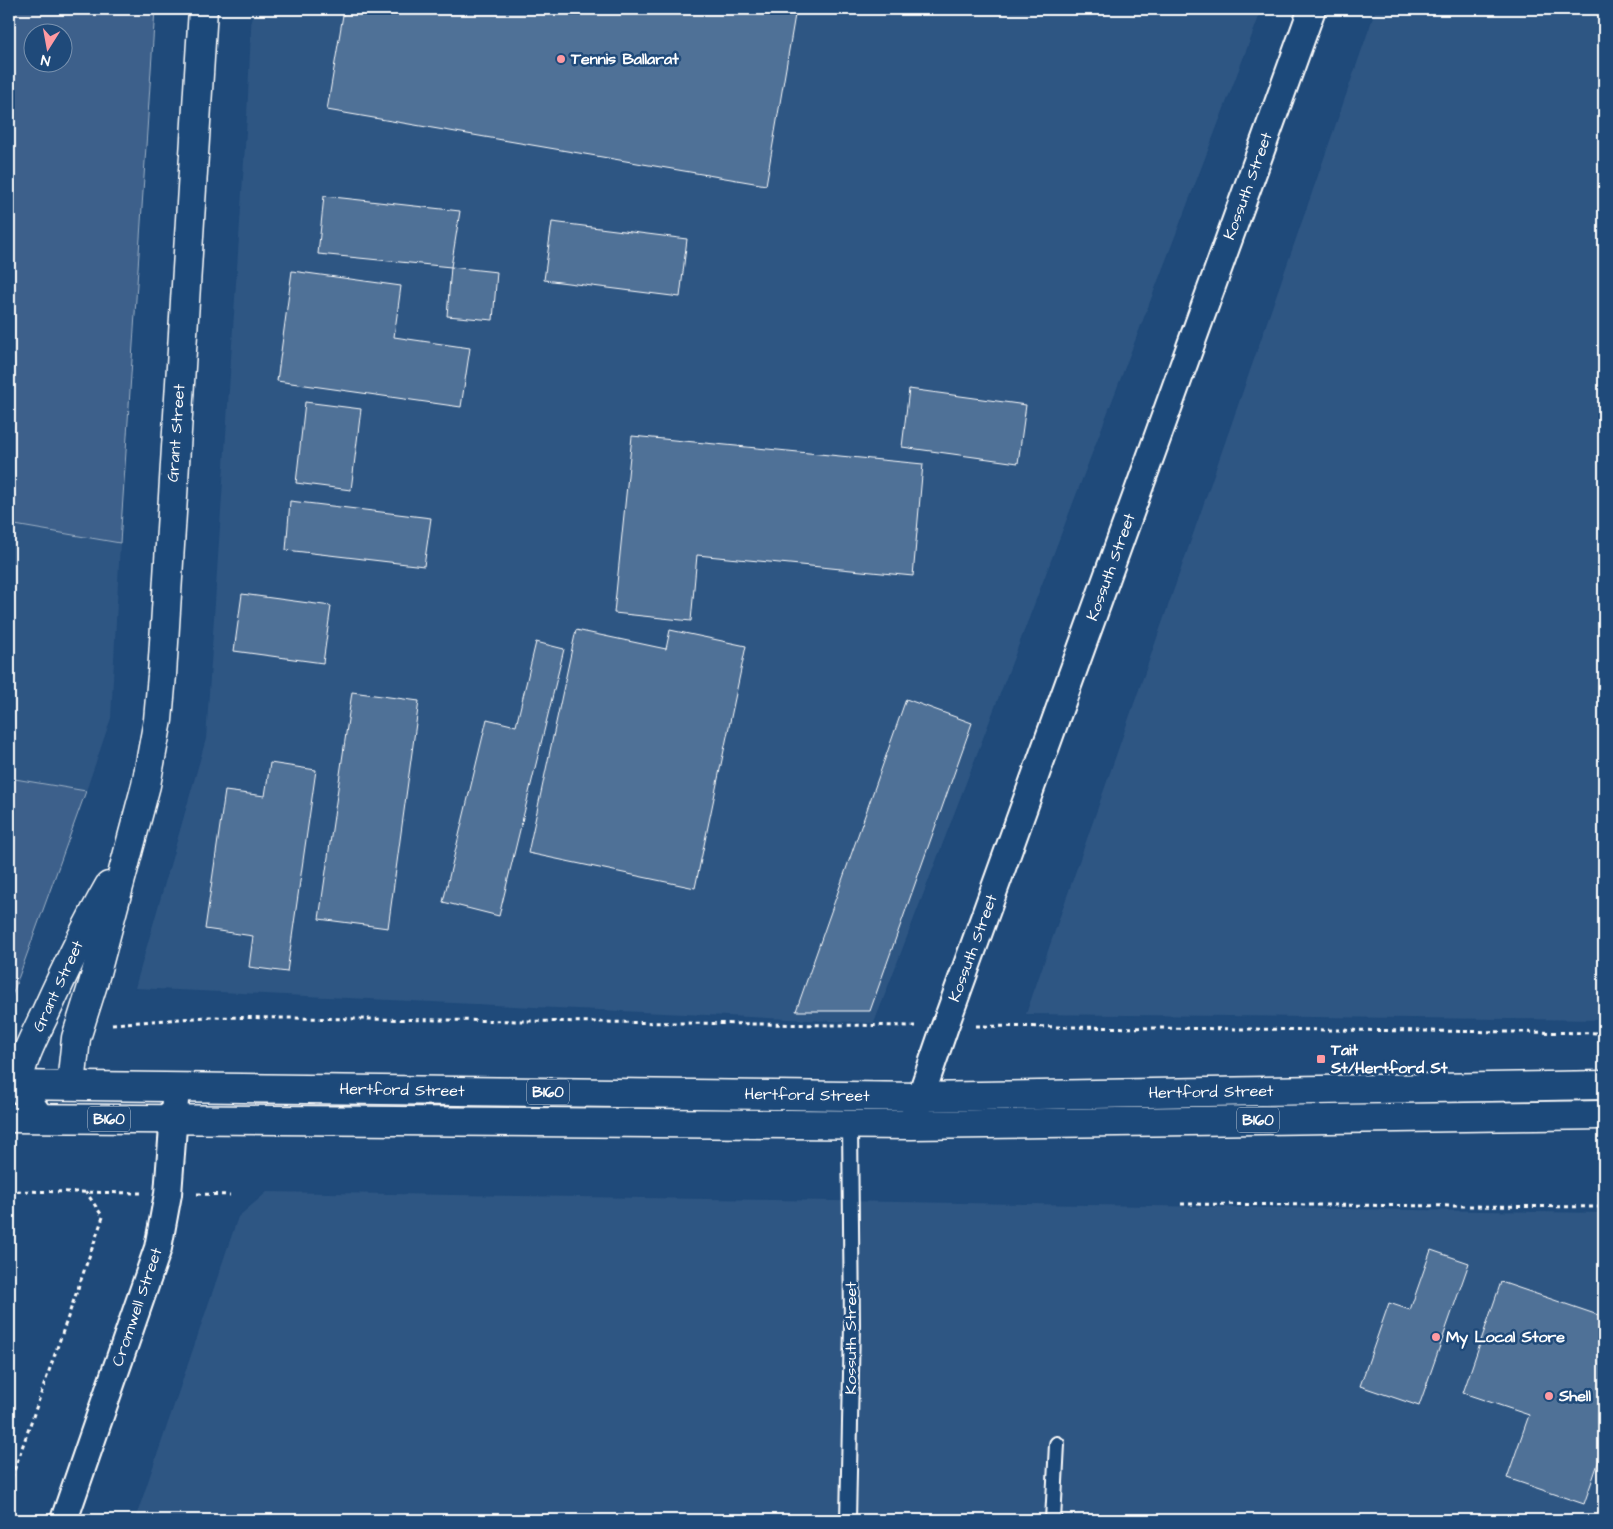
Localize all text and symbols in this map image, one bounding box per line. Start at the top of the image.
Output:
north arrow [22,22,72,72]
place label: Tennis Ballarat [570,48,679,70]
text: N [39,49,52,70]
marker: Tennis Ballarat [555,53,567,65]
street label: Kossuth Street [1218,129,1278,243]
street label: Grant Street [162,383,190,483]
street label: Kossuth Street [1081,510,1141,624]
street label: Kossuth Street [943,891,1003,1005]
street label: Grant Street [27,936,89,1035]
place label: Tait St/Hertford St [1330,1039,1448,1079]
marker: Tait St/Hertford St [1315,1053,1327,1065]
street label: Hertford Street [339,1078,465,1102]
road number: B160 [527,1080,569,1104]
street label: Hertford Street [1148,1080,1274,1104]
street label: Hertford Street [744,1083,870,1107]
road number: B160 [88,1106,130,1132]
road number: B160 [1237,1108,1279,1132]
street label: Cromwell Street [106,1244,168,1369]
street label: Kossuth Street [840,1281,862,1395]
place label: My Local Store [1446,1326,1565,1349]
marker: My Local Store [1430,1331,1442,1343]
place label: Shell [1558,1385,1591,1407]
marker: Shell [1543,1390,1555,1402]

